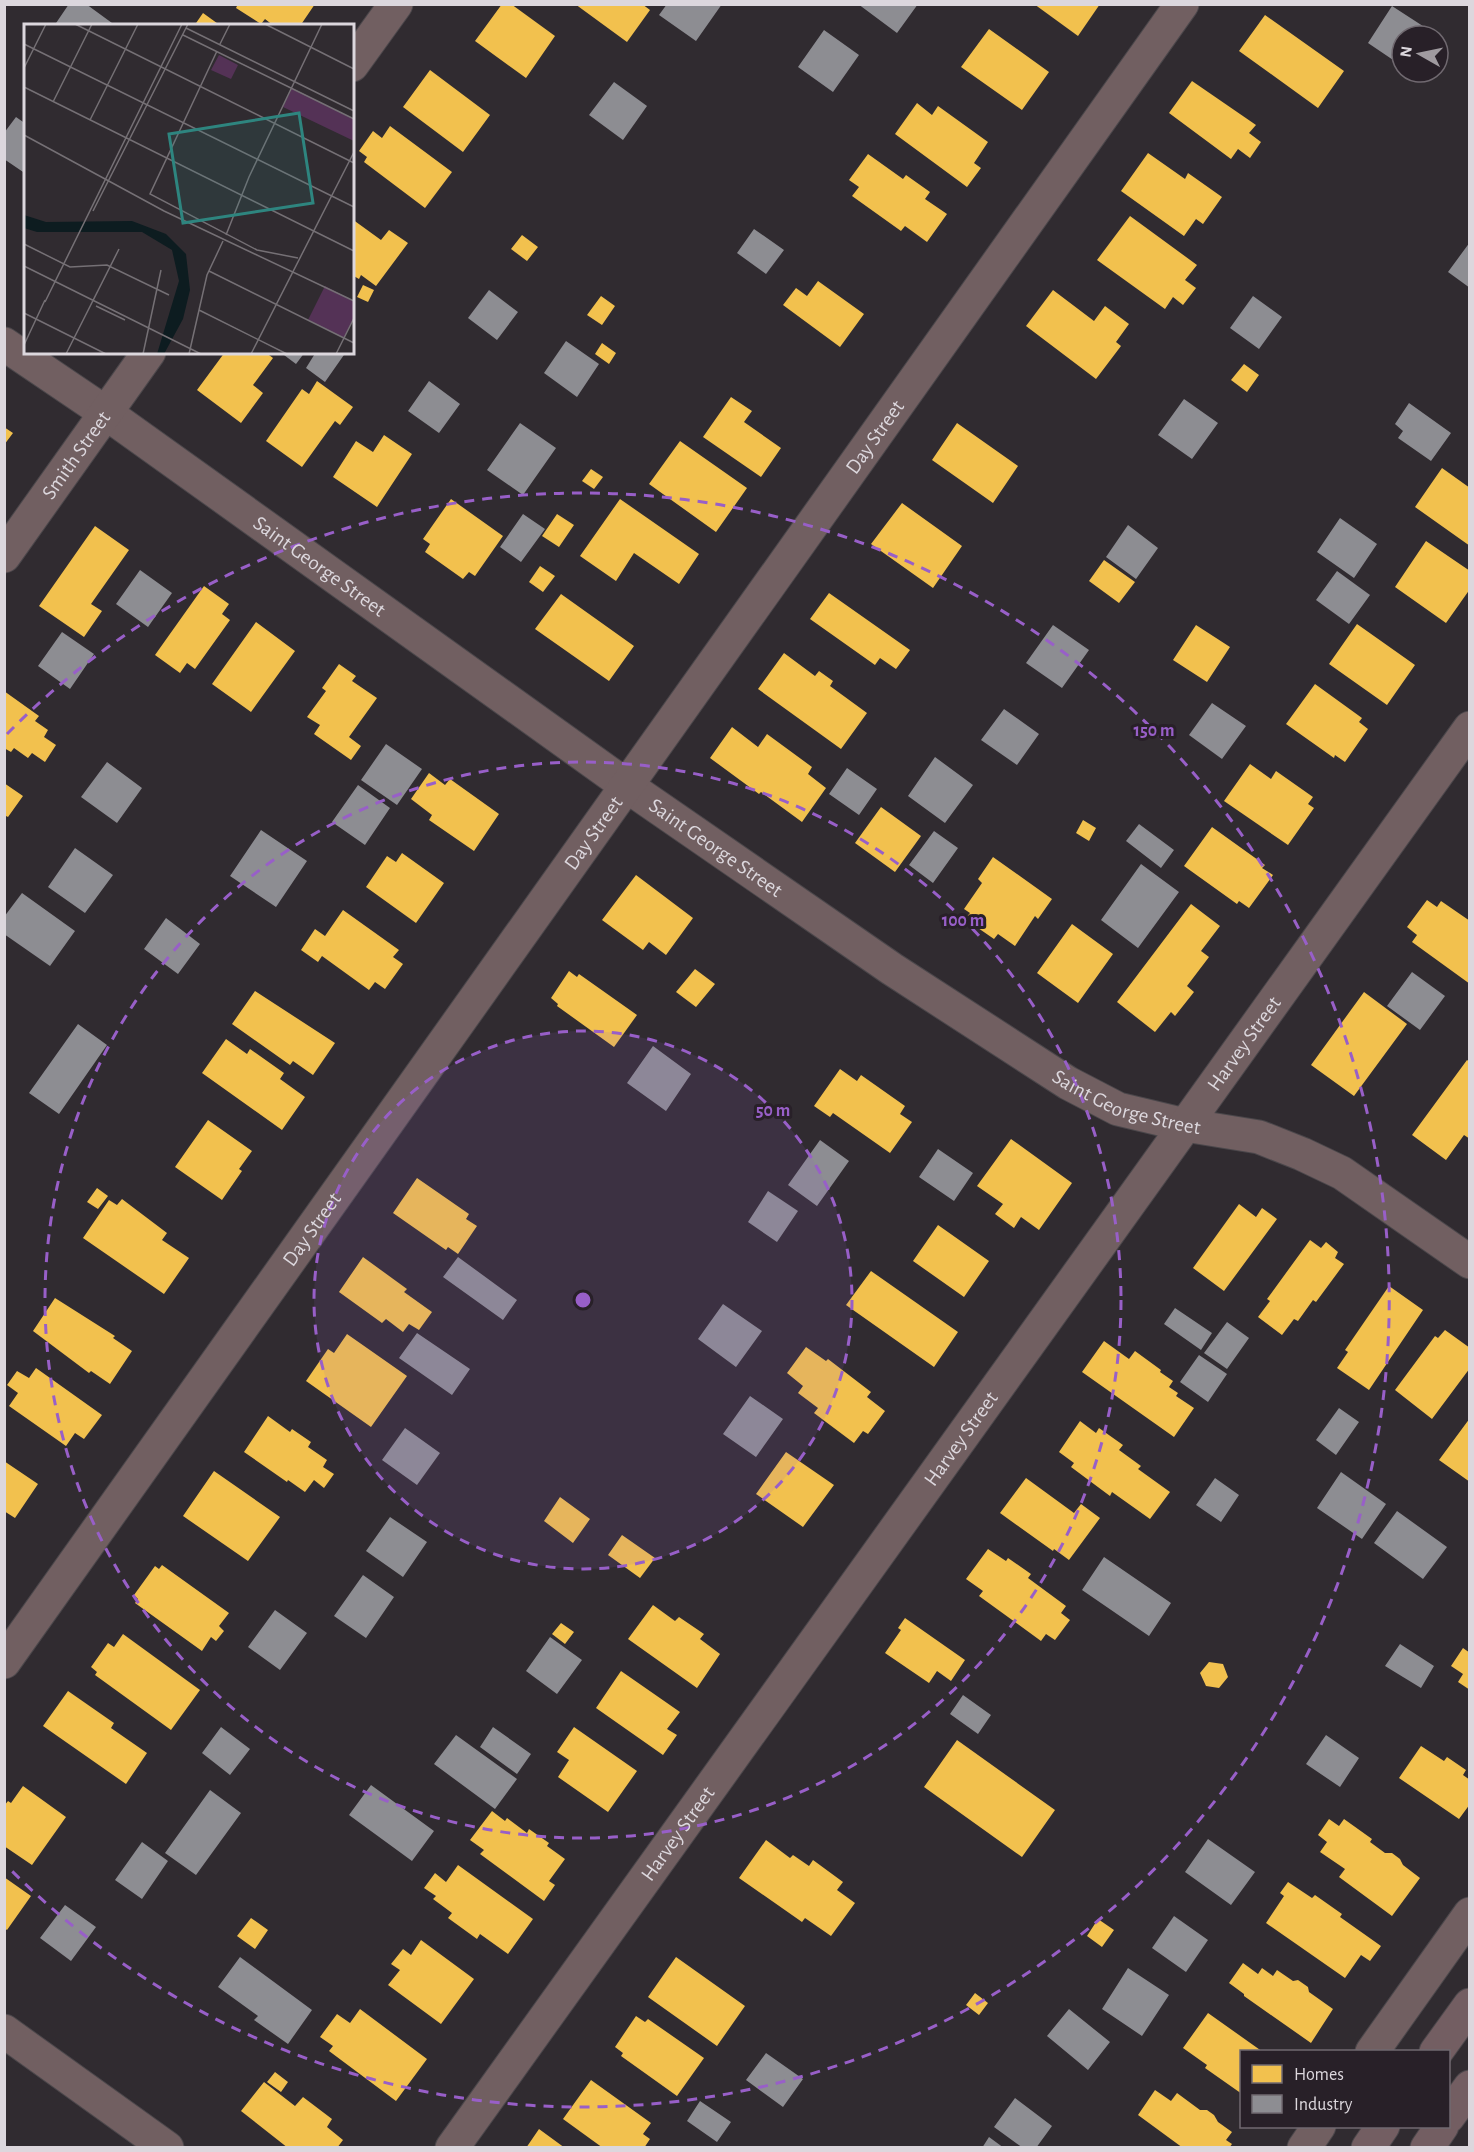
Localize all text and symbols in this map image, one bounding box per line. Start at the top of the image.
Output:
inset map [24,24,354,354]
north arrow [1390,24,1450,84]
text: N [1397,45,1415,59]
street label: Day Street [842,396,908,478]
street label: Smith Street [38,407,115,503]
street label: Saint George Street [250,512,390,621]
text: 150 m [1134,722,1174,740]
street label: Day Street [560,792,627,874]
street label: Saint George Street [645,795,786,901]
text: 100 m [942,912,984,930]
street label: Harvey Street [1203,992,1285,1095]
street label: Saint George Street [1048,1066,1202,1138]
text: 50 m [756,1102,790,1120]
street label: Day Street [279,1188,345,1270]
centre of rings [573,1290,593,1310]
street label: Harvey Street [920,1387,1002,1490]
street label: Harvey Street [637,1782,719,1885]
legend [1240,2050,1450,2128]
text: Homes [1294,2066,1344,2084]
text: Industry [1294,2096,1353,2114]

